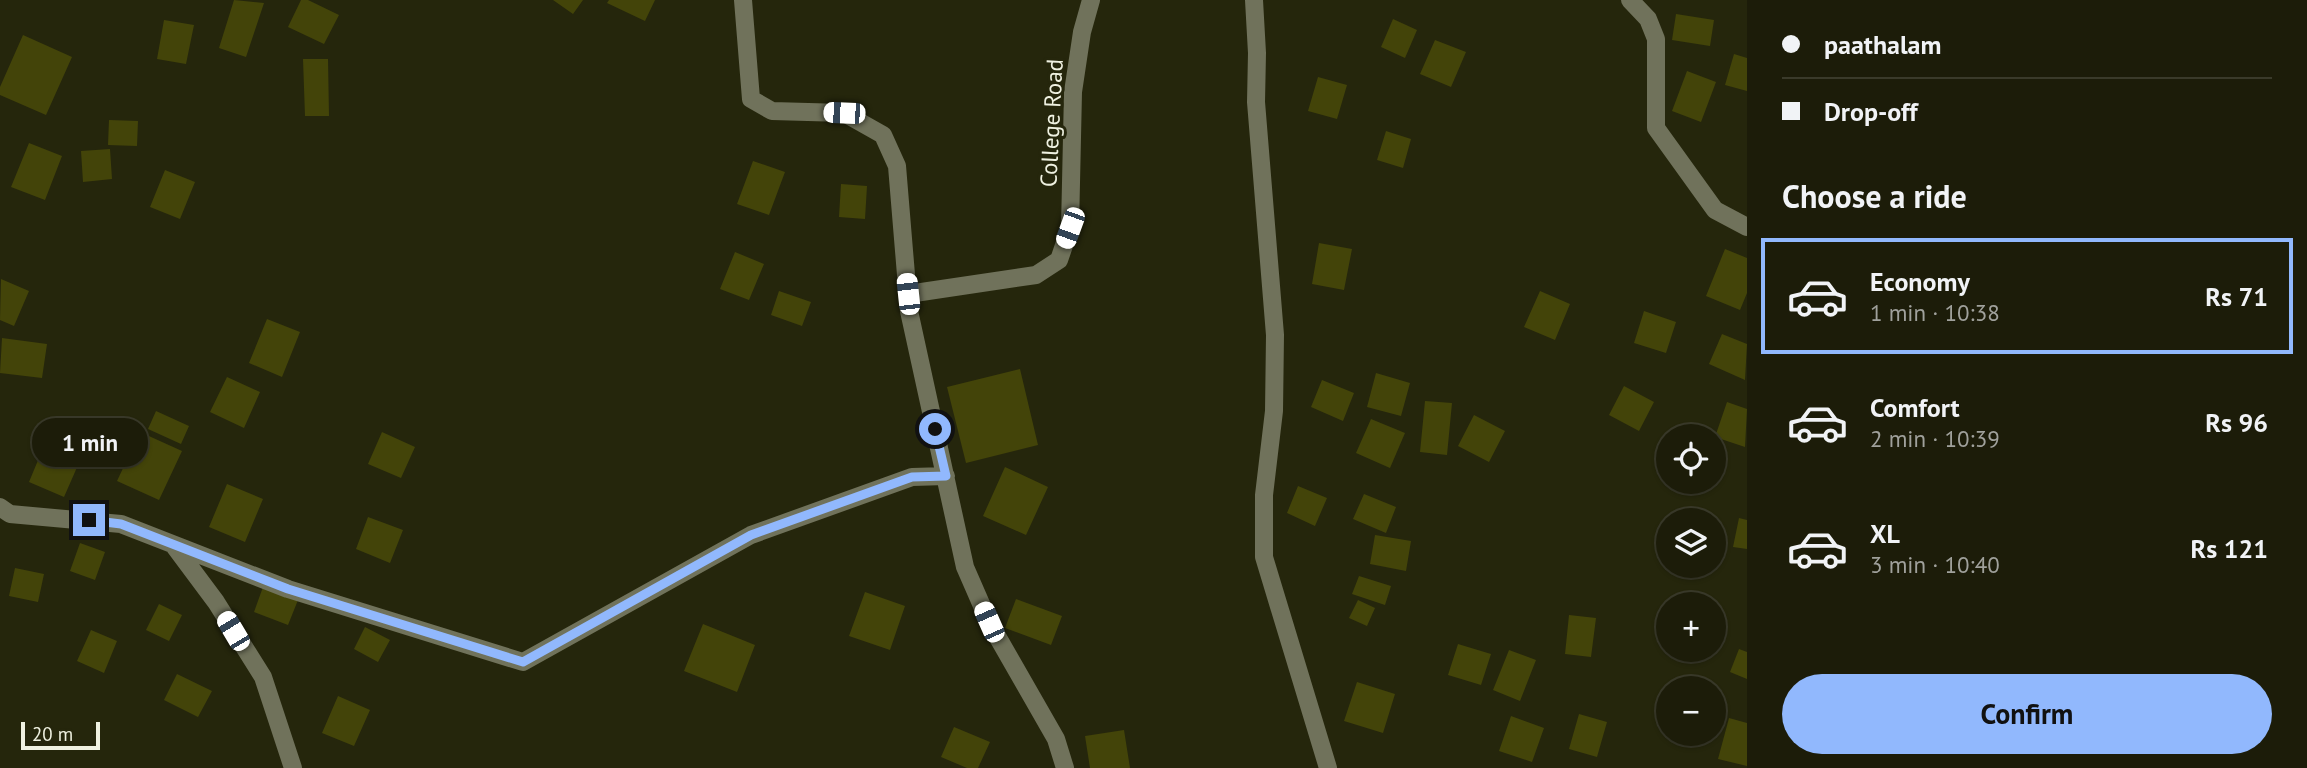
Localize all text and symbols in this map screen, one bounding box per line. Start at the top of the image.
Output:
text: paathalam [1824,28,1941,61]
street label: College Road [1033,58,1069,188]
text: Drop-off [1824,95,1918,128]
car [823,102,866,124]
text: Choose a ride [1782,175,1967,217]
car [1053,205,1088,251]
icon: car [1786,265,1849,328]
text: Economy [1870,265,1970,298]
car [896,272,921,316]
text: Rs 71 [2205,280,2268,313]
text: 1 min · 10:38 [1870,298,2000,327]
icon: car [1786,391,1849,454]
text: Comfort [1870,391,1960,424]
text: Rs 96 [2205,406,2268,439]
route start [919,413,951,445]
callout: 1 min [31,419,147,468]
map controls [1656,424,1726,746]
button: locate [1656,424,1726,494]
text: 2 min · 10:39 [1870,424,2000,453]
text: 1 min [62,428,118,457]
route end [73,504,105,536]
button: layers [1656,508,1726,578]
icon: car [1786,517,1849,580]
text: XL [1870,517,1900,550]
text: Rs 121 [2191,532,2268,565]
text: 3 min · 10:40 [1870,550,2000,579]
button: + [1656,592,1726,662]
car [971,599,1008,645]
car [214,608,253,654]
button: Confirm [1782,674,2272,754]
button: − [1656,676,1726,746]
scale bar [21,719,100,751]
text: 20 m [32,722,73,746]

